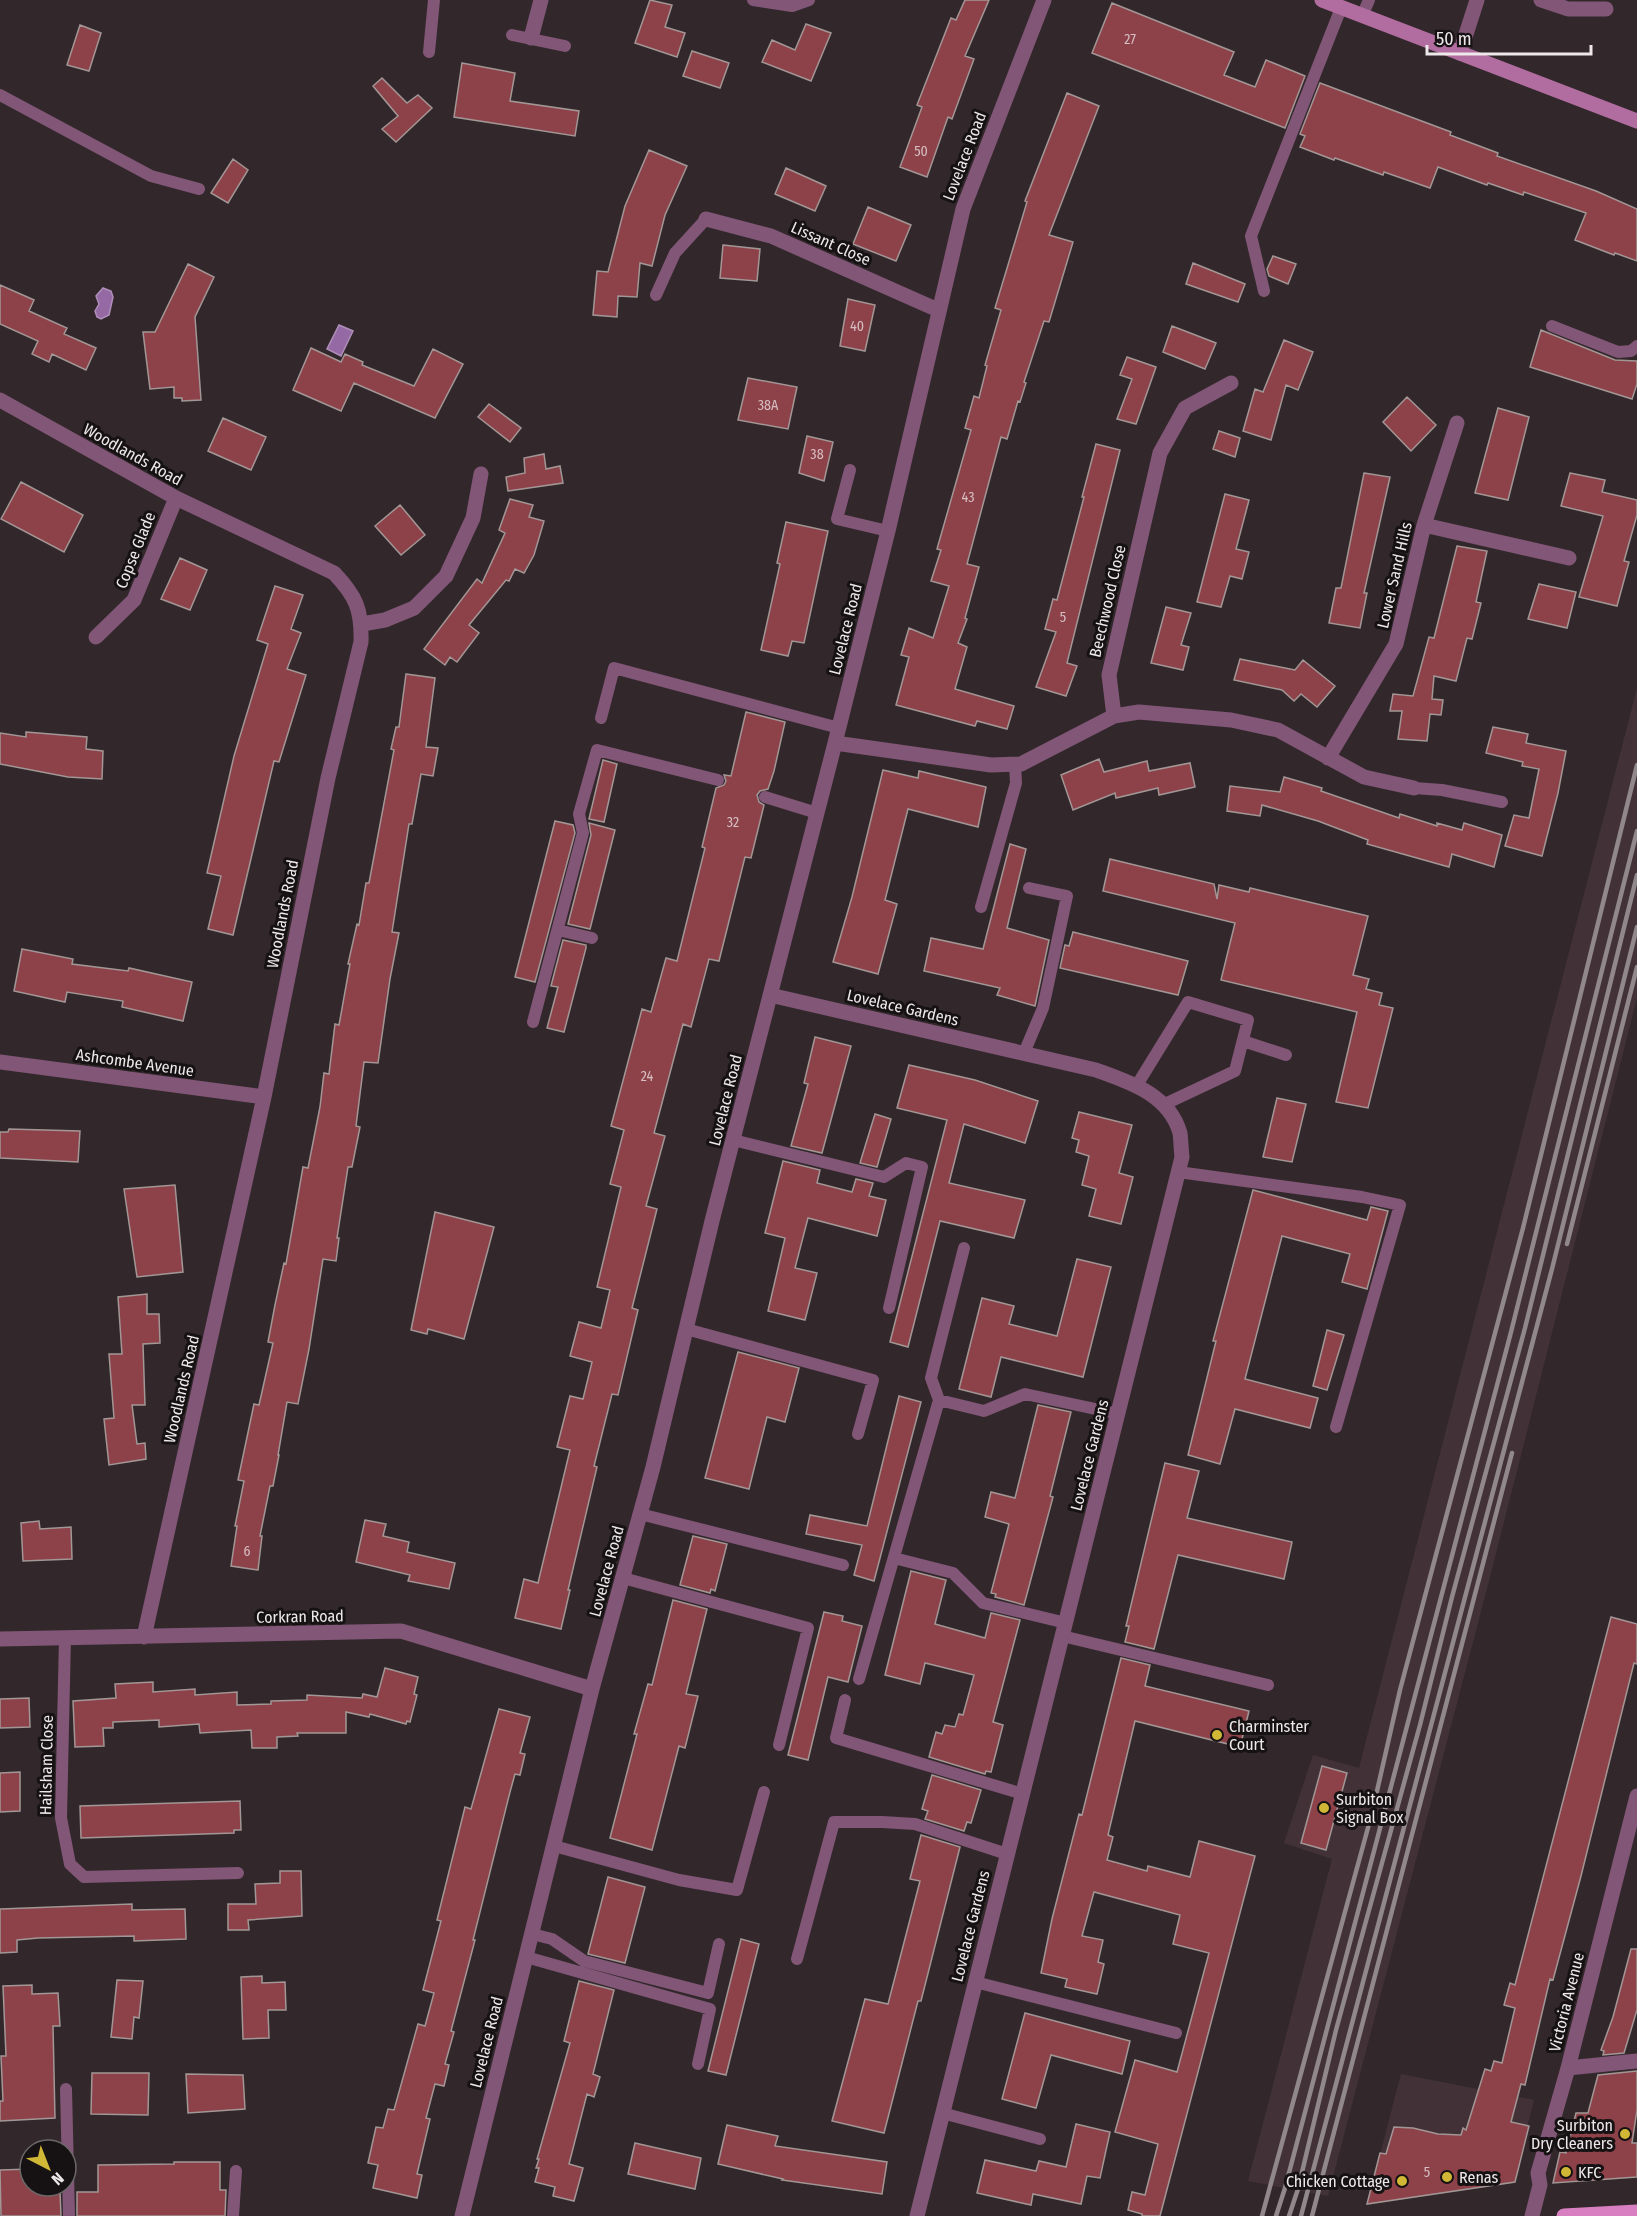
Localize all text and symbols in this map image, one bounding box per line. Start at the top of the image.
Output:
scale bar [1427,18,1590,56]
text: 50 m [1436,28,1472,50]
house number: 27 [1124,31,1136,48]
street label: Lovelace Road [939,109,990,203]
house number: 50 [914,143,928,160]
street label: Lissant Close [788,217,874,269]
house number: 40 [850,318,864,335]
house number: 38A [758,397,779,414]
street label: Woodlands Road [80,419,185,489]
house number: 38 [810,446,824,463]
house number: 43 [962,489,974,506]
street label: Copse Glade [112,509,159,591]
street label: Lower Sand Hills [1373,520,1416,630]
street label: Beechwood Close [1085,543,1130,659]
street label: Lovelace Road [825,581,866,677]
house number: 5 [1060,609,1066,626]
house number: 32 [727,814,739,831]
street label: Woodlands Road [263,858,302,970]
street label: Lovelace Gardens [845,985,961,1030]
street label: Ashcombe Avenue [75,1045,195,1080]
street label: Lovelace Road [705,1052,746,1148]
house number: 24 [641,1068,654,1085]
street label: Woodlands Road [160,1333,203,1445]
street label: Lovelace Gardens [1066,1397,1113,1513]
street label: Lovelace Road [585,1524,628,1619]
house number: 6 [244,1543,251,1560]
street label: Corkran Road [256,1606,344,1627]
street label: Hailsham Close [36,1715,57,1815]
place label: Charminster Court [1229,1717,1309,1754]
marker: Charminster Court [1210,1728,1224,1742]
place label: Surbiton Signal Box [1336,1790,1404,1827]
marker: Surbiton Signal Box [1317,1801,1331,1815]
street label: Lovelace Gardens [947,1868,994,1984]
street label: Victoria Avenue [1545,1950,1588,2054]
street label: Lovelace Road [466,1994,507,2090]
place label: Surbiton Dry Cleaners [1531,2116,1613,2153]
marker: Surbiton Dry Cleaners [1618,2127,1632,2141]
north arrow [18,2138,78,2198]
place label: KFC [1578,2163,1601,2182]
house number: 5 [1424,2164,1430,2181]
marker: KFC [1559,2165,1573,2179]
place label: Renas [1459,2168,1499,2187]
text: N [48,2169,68,2189]
marker: Renas [1440,2170,1454,2184]
place label: Chicken Cottage [1286,2172,1390,2191]
marker: Chicken Cottage [1395,2174,1409,2188]

